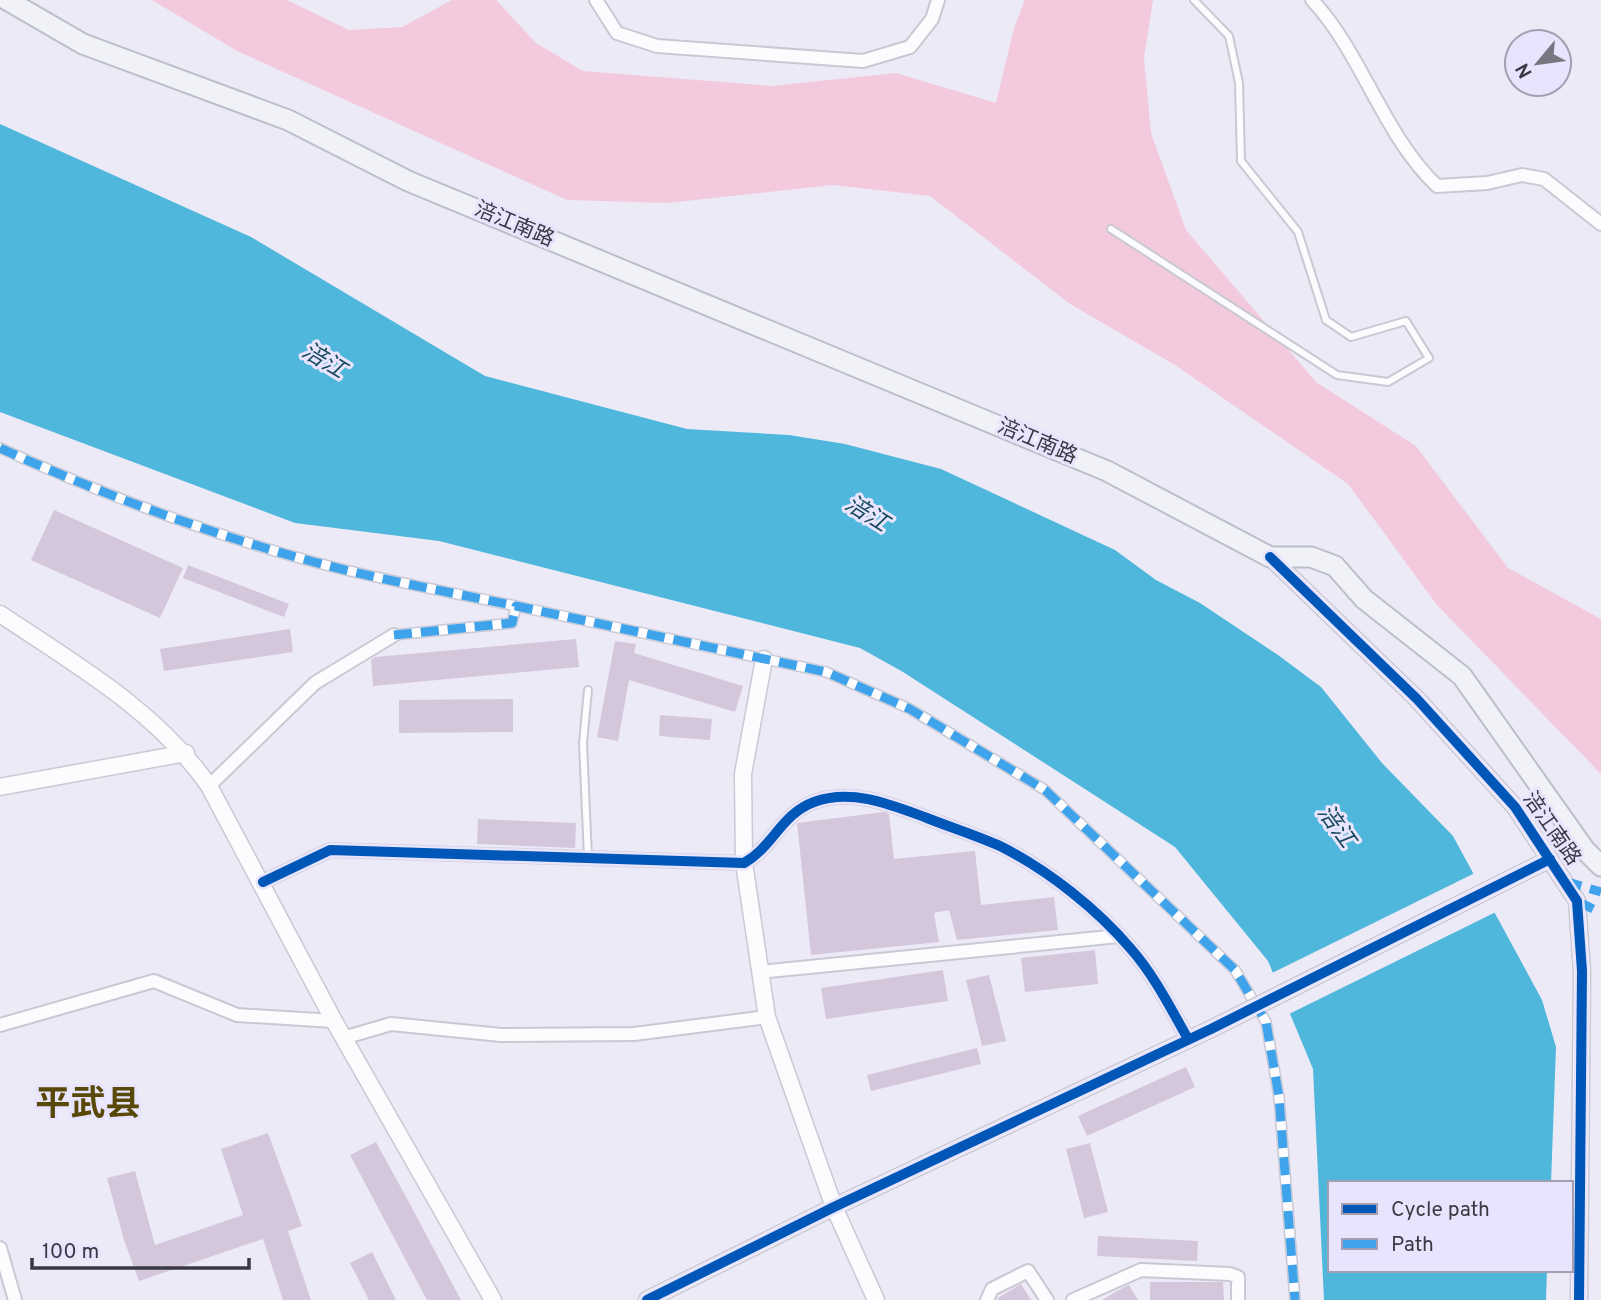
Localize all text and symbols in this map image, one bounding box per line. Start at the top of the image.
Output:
north arrow [1503,28,1573,98]
text: N [1511,58,1539,82]
street label: 涪江南路 [470,196,558,254]
water label: 涪江 [296,338,353,388]
street label: 涪江南路 [993,413,1081,471]
water label: 涪江 [839,491,896,541]
street label: 涪江南路 [1516,787,1586,871]
water label: 涪江 [1310,800,1362,857]
district label: 平武县 [35,1084,141,1128]
legend [1328,1181,1573,1272]
text: Cycle path [1391,1197,1490,1224]
scale bar [32,1226,248,1270]
text: Path [1391,1232,1434,1259]
text: 100 m [42,1239,99,1266]

